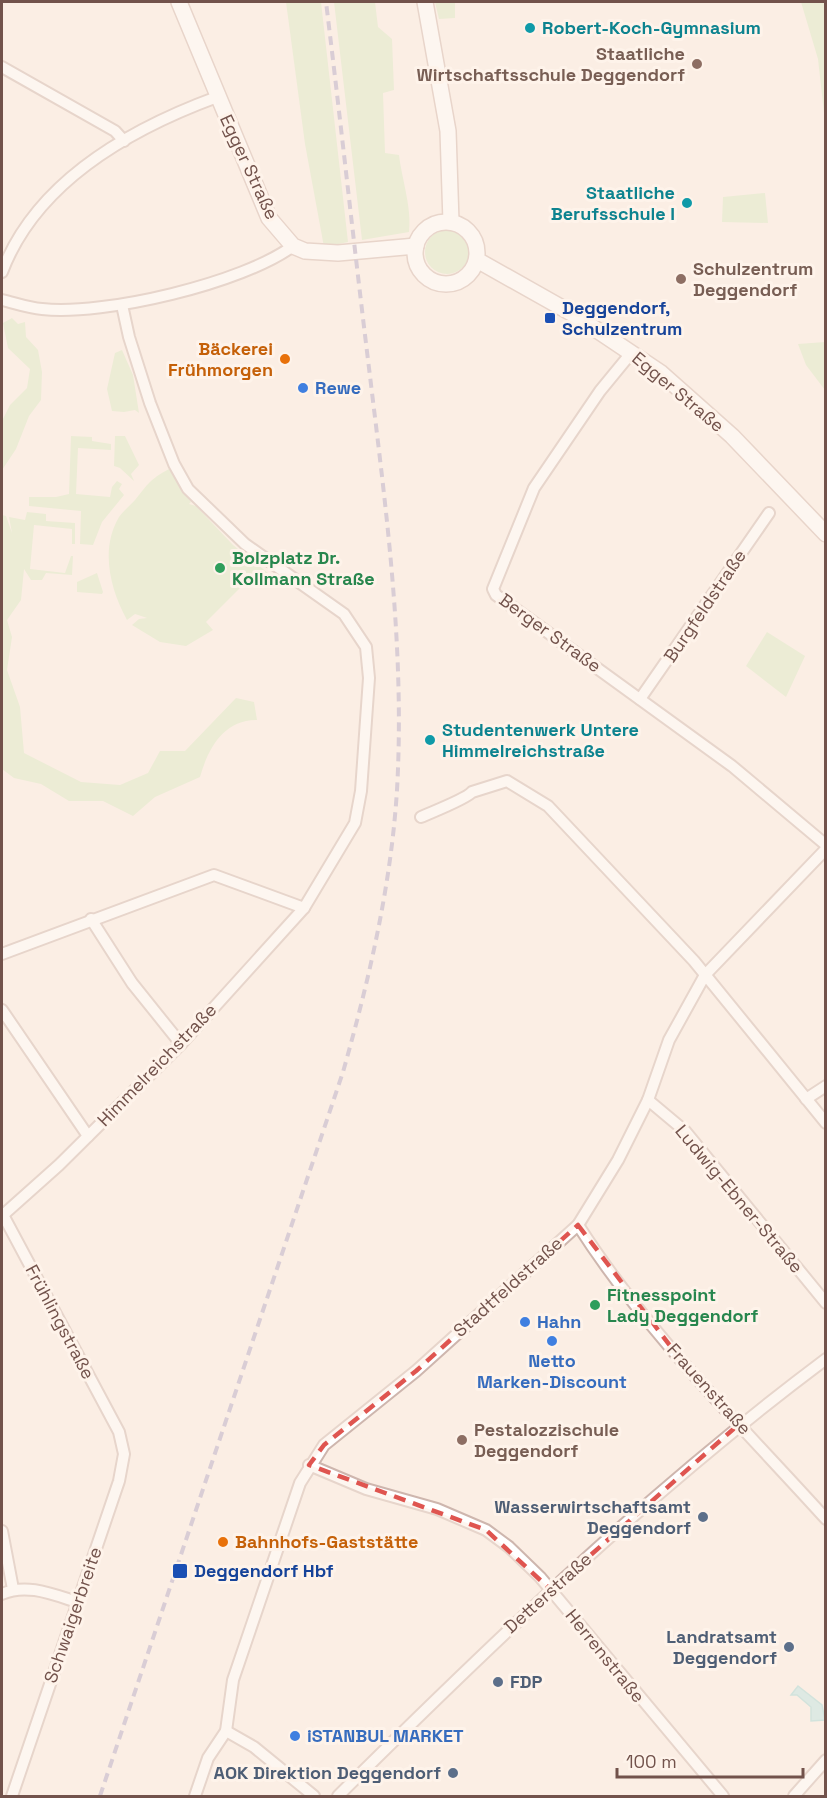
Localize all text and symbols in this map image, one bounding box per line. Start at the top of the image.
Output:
place label: Robert-Koch-Gymnasium [542,16,761,39]
marker: Robert-Koch-Gymnasium [523,21,537,35]
place label: Staatliche Wirtschaftsschule Deggendorf [417,42,685,86]
marker: Staatliche Wirtschaftsschule Deggendorf [690,57,704,71]
street label: Egger Straße [215,111,284,223]
place label: Staatliche Berufsschule I [551,181,675,225]
marker: Staatliche Berufsschule I [680,196,694,210]
place label: Schulzentrum Deggendorf [693,257,813,301]
marker: Schulzentrum Deggendorf [674,272,688,286]
place label: Deggendorf, Schulzentrum [562,296,682,340]
marker: Deggendorf, Schulzentrum [543,311,557,325]
place label: Bäckerei Frühmorgen [168,337,273,381]
street label: Egger Straße [627,346,729,437]
marker: Bäckerei Frühmorgen [278,352,292,366]
place label: Rewe [315,376,361,399]
marker: Rewe [296,381,310,395]
street label: Burgfeldstraße [658,545,751,667]
place label: Bolzplatz Dr. Kollmann Straße [232,546,375,590]
marker: Bolzplatz Dr. Kollmann Straße [213,561,227,575]
street label: Berger Straße [495,588,606,677]
place label: Studentenwerk Untere Himmelreichstraße [442,718,639,762]
marker: Studentenwerk Untere Himmelreichstraße [423,733,437,747]
street label: Himmelreichstraße [92,998,221,1131]
street label: Ludwig-Ebner-Straße [670,1120,808,1278]
street label: Stadtfeldstraße [448,1231,567,1342]
street label: Frühlingstraße [21,1261,100,1383]
place label: Fitnesspoint Lady Deggendorf [607,1283,759,1327]
marker: Fitnesspoint Lady Deggendorf [588,1298,602,1312]
place label: Hahn [537,1310,581,1333]
marker: Hahn [518,1315,532,1329]
marker: Netto Marken-Discount [545,1334,559,1348]
street label: Frauenstraße [662,1338,757,1439]
place label: Netto Marken-Discount [477,1349,627,1393]
place label: Pestalozzischule Deggendorf [474,1418,619,1462]
marker: Pestalozzischule Deggendorf [455,1433,469,1447]
place label: Wasserwirtschaftsamt Deggendorf [494,1495,691,1539]
marker: Wasserwirtschaftsamt Deggendorf [696,1510,710,1524]
place label: Bahnhofs-Gaststätte [235,1530,418,1553]
marker: Bahnhofs-Gaststätte [216,1535,230,1549]
street label: Schwaigerbreite [38,1544,107,1686]
street label: Detterstraße [499,1547,596,1638]
place label: Deggendorf Hbf [194,1559,334,1582]
marker: Deggendorf Hbf [171,1562,189,1580]
street label: Herrenstraße [561,1604,650,1707]
place label: Landratsamt Deggendorf [666,1625,777,1669]
marker: Landratsamt Deggendorf [782,1640,796,1654]
place label: FDP [510,1670,543,1693]
marker: FDP [491,1675,505,1689]
place label: iSTANBUL MARKET [307,1724,464,1747]
marker: iSTANBUL MARKET [288,1729,302,1743]
scale bar [617,1741,803,1779]
text: 100 m [626,1750,677,1773]
place label: AOK Direktion Deggendorf [214,1761,441,1784]
marker: AOK Direktion Deggendorf [446,1766,460,1780]

